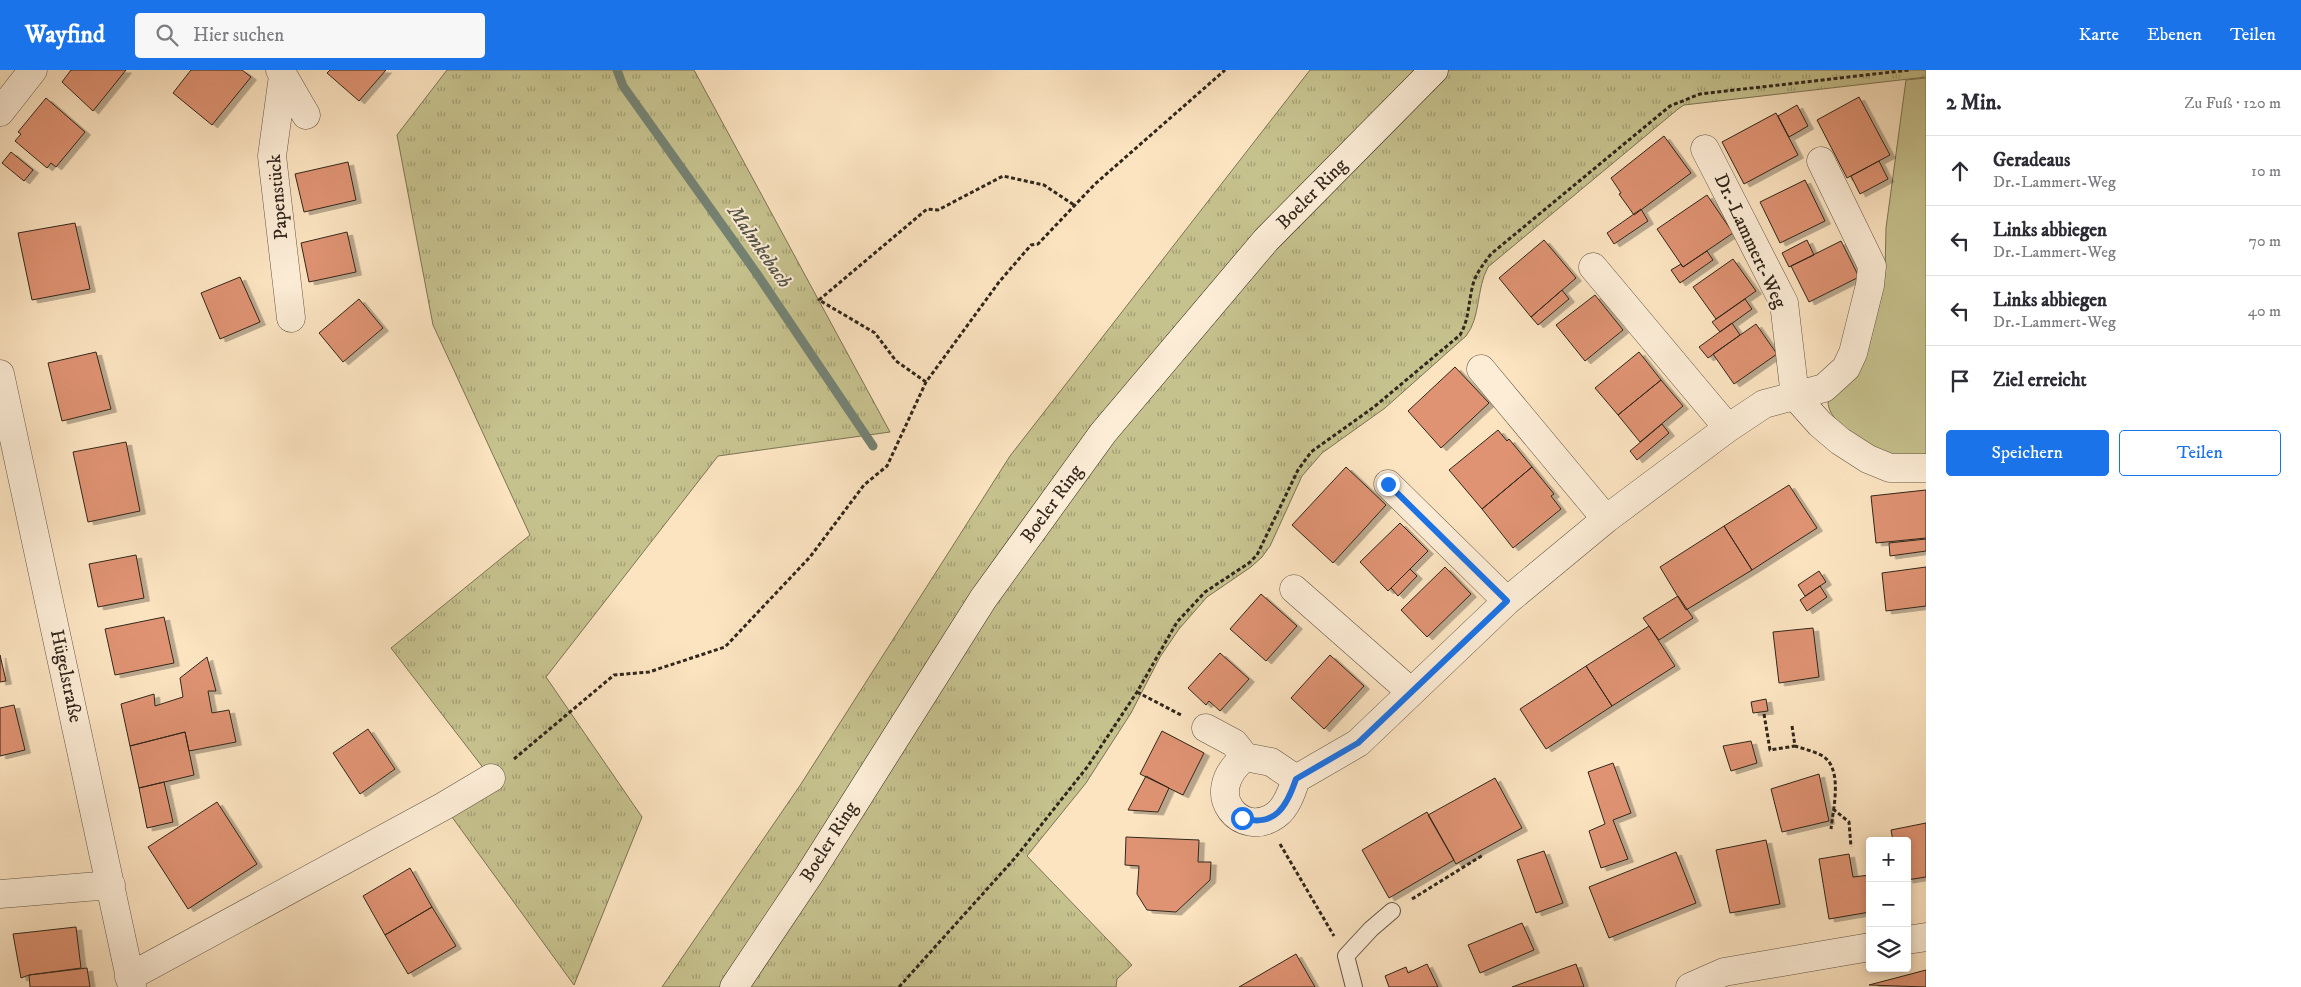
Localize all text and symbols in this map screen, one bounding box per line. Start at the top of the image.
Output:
search box [135,13,485,58]
text: Wayfind [25,20,105,50]
icon: search [153,21,181,49]
text: Hier suchen [193,24,284,47]
text: Karte [2079,24,2119,46]
text: Ebenen [2147,24,2202,46]
text: Teilen [2230,24,2276,46]
text: 2 Min. [1946,90,2001,116]
text: Zu Fuß · 120 m [2184,93,2281,113]
text: Geradeaus [1993,149,2070,172]
street label: Papenstück [263,153,293,241]
street label: Boeler Ring [1272,153,1353,234]
icon: ahead [1946,157,1974,185]
text: 10 m [2251,161,2281,181]
street label: Dr.-Lammert-Weg [1709,170,1792,313]
text: Dr.-Lammert-Weg [1993,172,2116,192]
water label: Malmkebach [720,199,797,293]
text: Links abbiegen [1993,219,2107,242]
icon: left [1946,227,1974,255]
text: 70 m [2249,231,2281,251]
text: Dr.-Lammert-Weg [1993,242,2116,262]
text: Links abbiegen [1993,289,2107,312]
icon: left [1946,297,1974,325]
text: 40 m [2248,301,2281,321]
text: Dr.-Lammert-Weg [1993,312,2116,332]
icon: arrive [1946,367,1974,395]
text: Ziel erreicht [1993,369,2087,392]
button: Speichern [1946,430,2109,476]
button: Teilen [2119,430,2281,476]
street label: Boeler Ring [1016,460,1088,547]
route end [1377,473,1400,496]
street label: Hügelstraße [45,627,87,725]
street label: Boeler Ring [795,797,863,886]
route start [1231,807,1254,830]
map controls [1866,837,1911,972]
button: + [1866,837,1911,882]
button: − [1866,882,1911,927]
button: layers [1866,927,1911,972]

